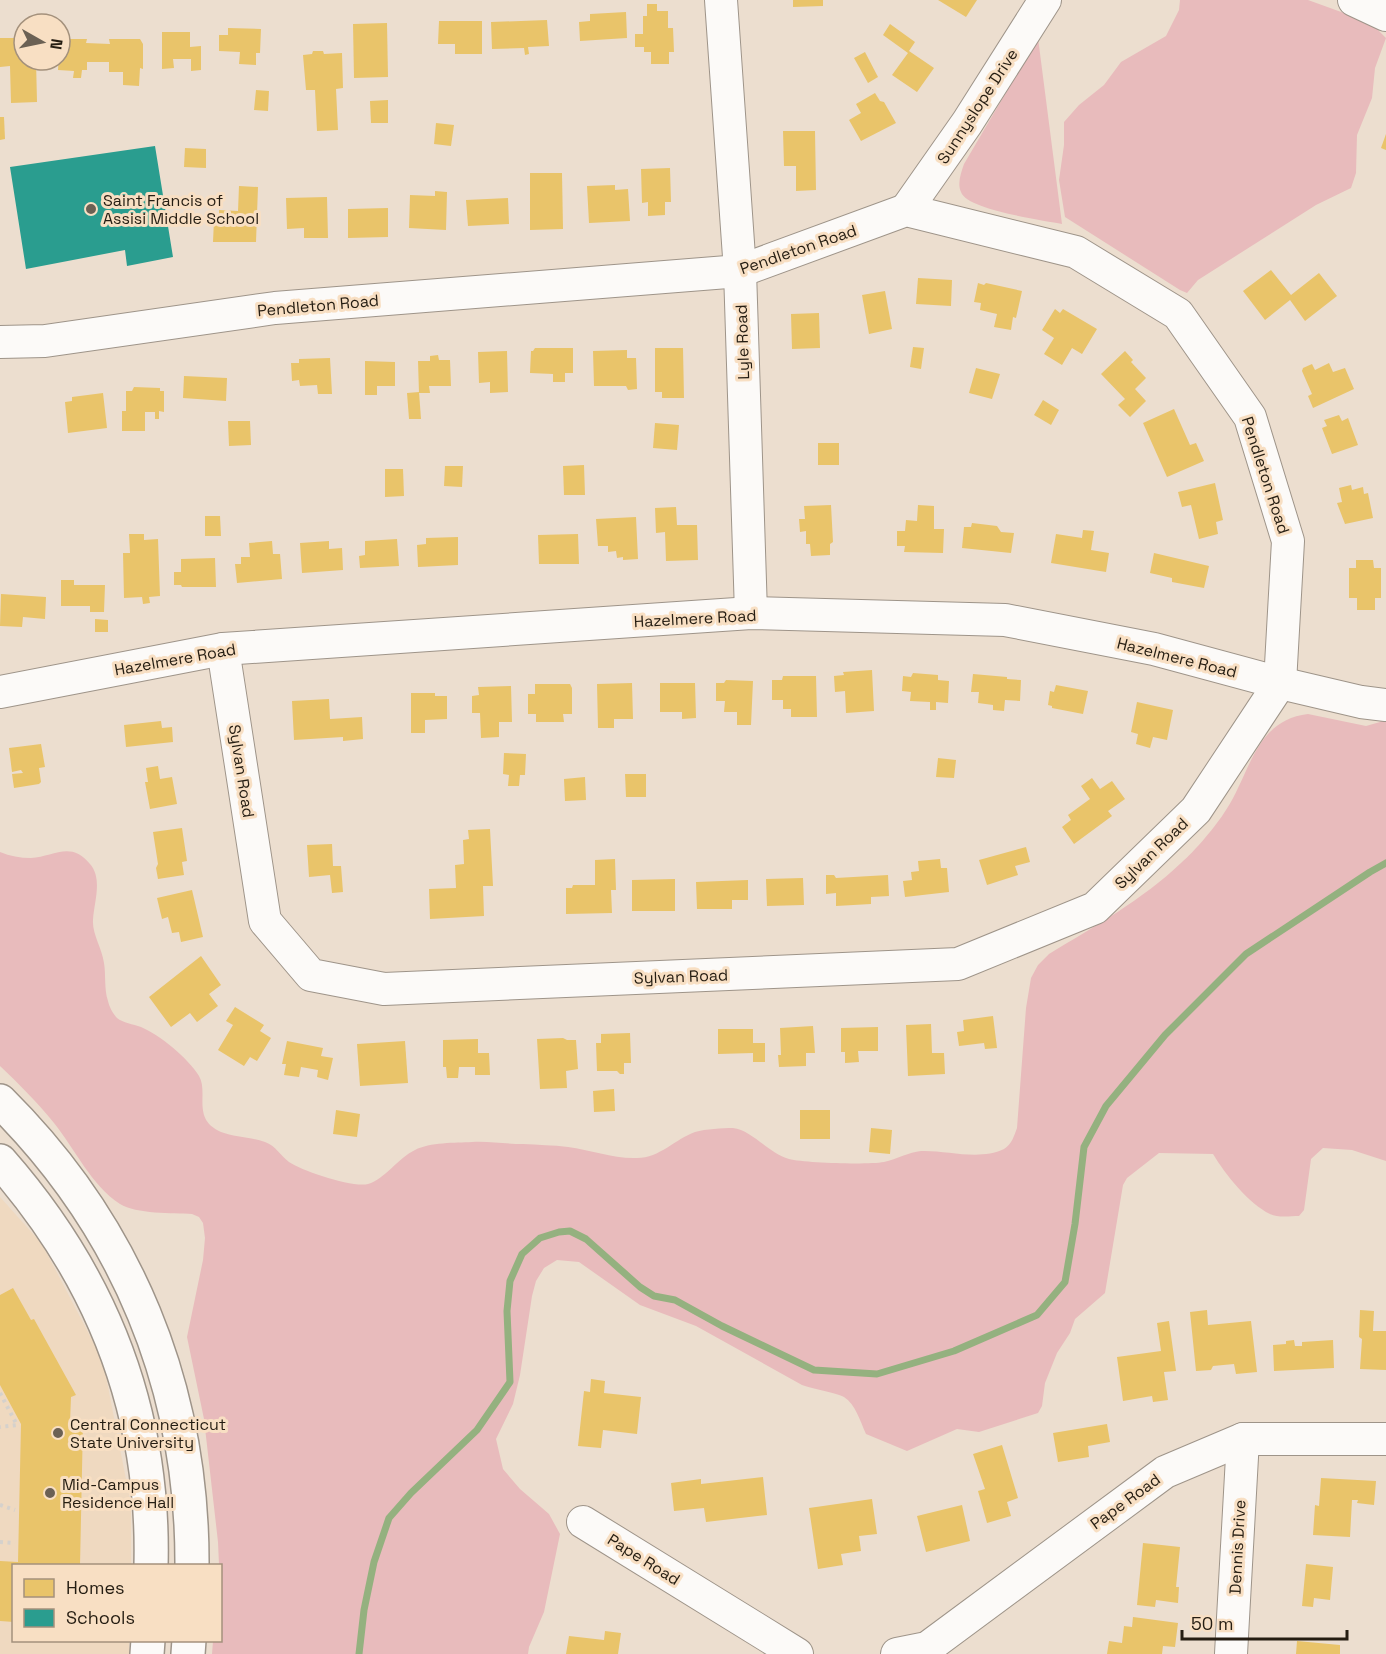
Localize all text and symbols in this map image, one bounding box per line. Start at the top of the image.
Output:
north arrow [12,12,72,72]
text: N [45,37,68,51]
street label: Sunnyslope Drive [932,45,1023,168]
place label: Saint Francis of Assisi Middle School [103,190,259,229]
marker: Saint Francis of Assisi Middle School [84,202,98,216]
street label: Pendleton Road [737,220,859,279]
street label: Pendleton Road [256,290,380,321]
street label: Lyle Road [731,304,754,380]
street label: Pendleton Road [1237,414,1294,536]
street label: Hazelmere Road [633,605,757,632]
street label: Hazelmere Road [1115,632,1239,683]
street label: Hazelmere Road [113,638,237,681]
street label: Sylvan Road [224,723,259,819]
street label: Sylvan Road [1110,813,1193,894]
street label: Sylvan Road [634,964,729,989]
place label: Central Connecticut State University [70,1414,226,1453]
marker: Central Connecticut State University [51,1426,65,1440]
street label: Pape Road [1086,1469,1165,1534]
place label: Mid-Campus Residence Hall [62,1474,174,1513]
marker: Mid-Campus Residence Hall [43,1486,57,1500]
street label: Dennis Drive [1225,1499,1250,1595]
street label: Pape Road [603,1529,684,1590]
legend [12,1564,222,1642]
text: Homes [66,1576,125,1599]
scale bar [1182,1603,1347,1641]
text: Schools [66,1606,135,1629]
text: 50 m [1191,1612,1233,1635]

